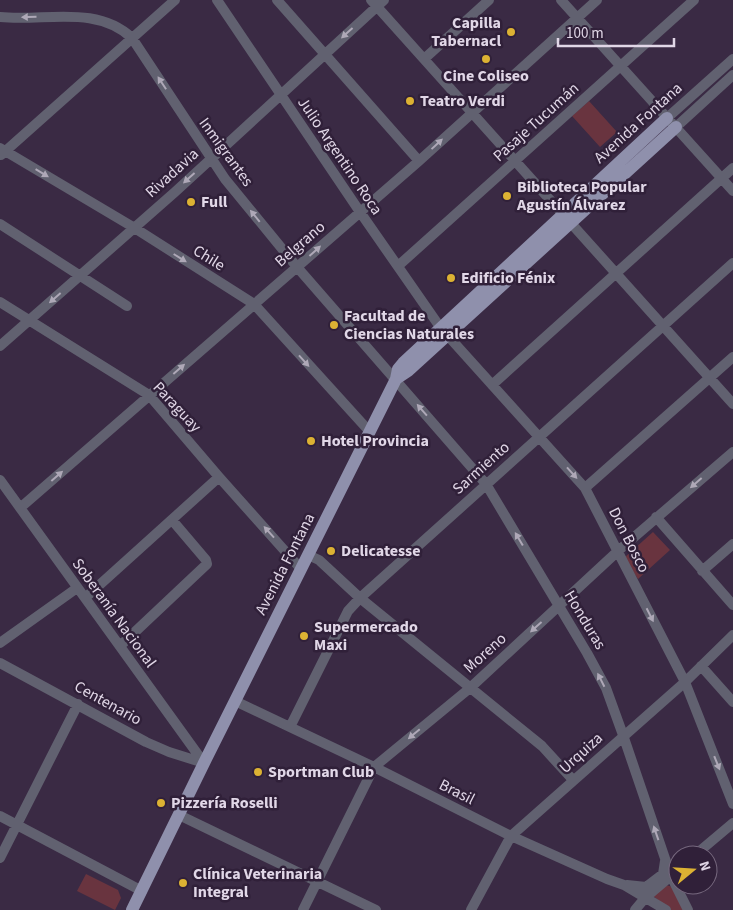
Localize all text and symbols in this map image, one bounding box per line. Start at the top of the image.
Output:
place label: Capilla Tabernacl [431,12,501,52]
one-way arrow [21,13,37,21]
scale bar [558,15,674,47]
text: 100 m [566,23,604,44]
marker: Capilla Tabernacl [505,26,517,38]
one-way arrow [342,27,354,39]
marker: Cine Coliseo [480,53,492,65]
place label: Cine Coliseo [443,65,529,87]
one-way arrow [157,77,166,90]
street label: Pasaje Tucumán [488,77,584,167]
street label: Avenida Fontana [589,77,687,169]
place label: Teatro Verdi [420,90,505,112]
street label: Julio Argentino Roca [292,93,388,219]
marker: Teatro Verdi [404,95,416,107]
street label: Inmigrantes [194,113,259,191]
one-way arrow [431,138,443,150]
street label: Rivadavia [141,143,203,203]
one-way arrow [35,168,48,177]
one-way arrow [183,173,196,184]
place label: Biblioteca Popular Agustín Álvarez [516,176,647,216]
marker: Biblioteca Popular Agustín Álvarez [501,190,513,202]
place label: Full [201,191,228,213]
marker: Full [185,196,197,208]
one-way arrow [250,210,261,223]
street label: Belgrano [270,216,330,272]
street label: Chile [189,240,229,276]
one-way arrow [309,245,321,257]
one-way arrow [174,253,187,262]
place label: Edificio Fénix [461,267,555,289]
marker: Edificio Fénix [445,272,457,284]
one-way arrow [49,292,61,304]
place label: Facultad de Ciencias Naturales [344,305,474,345]
marker: Facultad de Ciencias Naturales [328,319,340,331]
one-way arrow [298,354,310,366]
one-way arrow [172,363,185,374]
street label: Paraguay [148,377,207,438]
one-way arrow [417,403,428,416]
place label: Hotel Provincia [321,430,429,452]
marker: Hotel Provincia [305,435,317,447]
street label: Sarmiento [448,436,514,500]
one-way arrow [566,466,577,479]
one-way arrow [50,470,62,482]
one-way arrow [690,478,703,489]
street label: Don Bosco [603,503,655,577]
street label: Avenida Fontana [250,509,320,619]
one-way arrow [263,526,274,539]
one-way arrow [515,533,524,546]
place label: Delicatesse [341,540,421,562]
marker: Delicatesse [325,545,337,557]
street label: Soberanía Nacional [67,554,161,672]
street label: Honduras [559,586,611,654]
one-way arrow [646,607,654,622]
place label: Supermercado Maxi [314,616,418,656]
one-way arrow [530,621,542,633]
street label: Moreno [459,628,511,678]
marker: Supermercado Maxi [298,630,310,642]
one-way arrow [597,673,605,687]
street label: Centenario [70,675,146,731]
one-way arrow [408,728,420,739]
street label: Urquiza [554,728,608,778]
one-way arrow [713,756,721,770]
place label: Sportman Club [268,761,374,783]
marker: Sportman Club [252,766,264,778]
street label: Brasil [435,774,479,810]
place label: Pizzería Roselli [171,792,278,814]
marker: Pizzería Roselli [155,797,167,809]
one-way arrow [652,825,659,840]
north arrow [668,845,718,895]
text: N [693,859,715,874]
place label: Clínica Veterinaria Integral [193,863,322,903]
marker: Clínica Veterinaria Integral [177,877,189,889]

